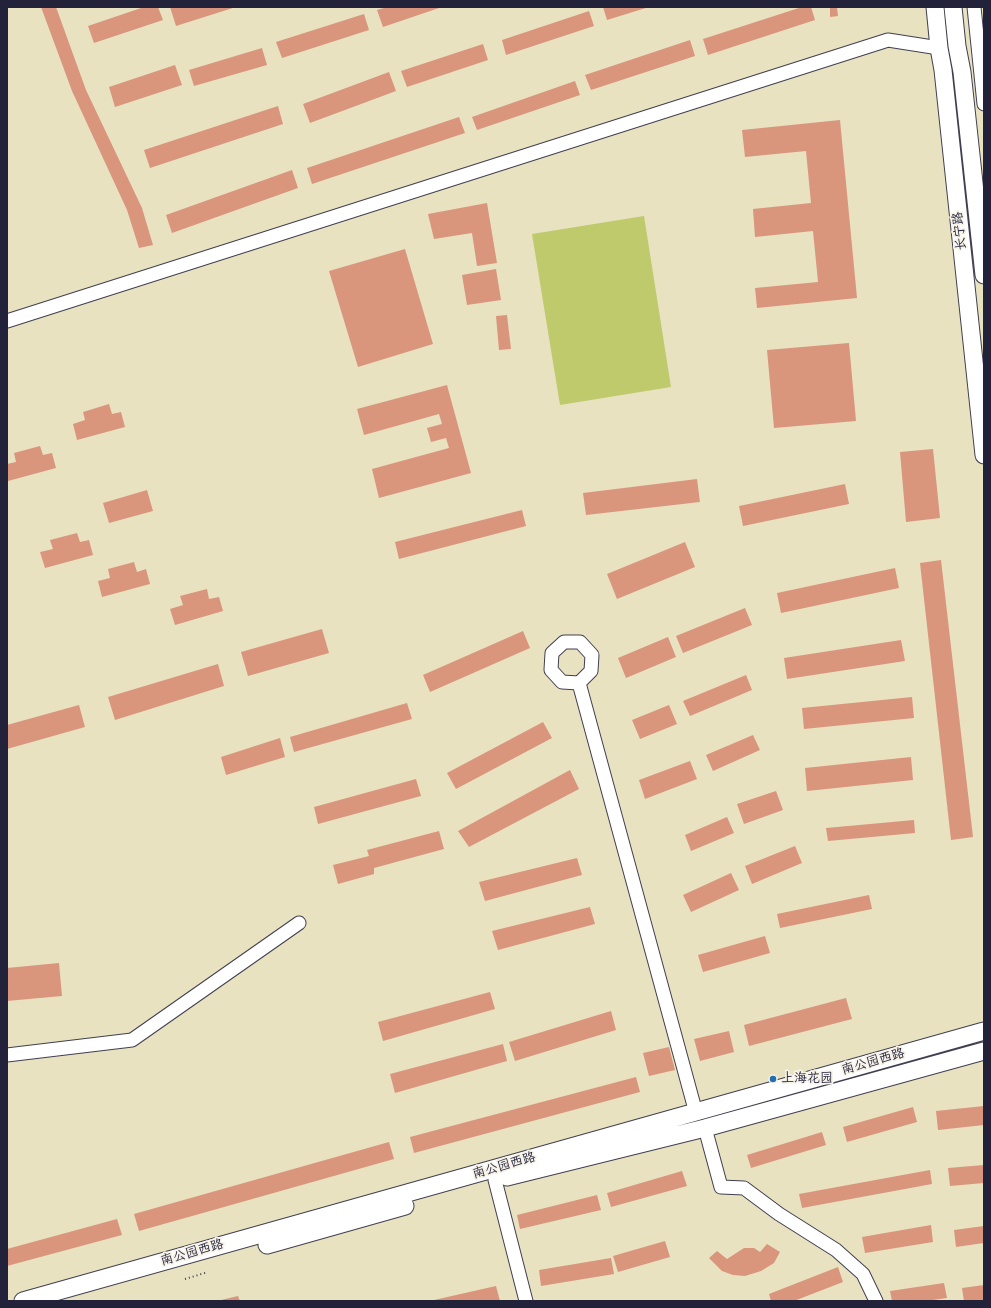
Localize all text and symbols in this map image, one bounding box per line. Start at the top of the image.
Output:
street label: 长宁路 [950,211,970,251]
street label: 南公园西路 [840,1046,906,1078]
place label: 上海花园 [781,1071,833,1087]
marker: 上海花园 [768,1074,778,1084]
street label: 南公园西路 [471,1150,537,1182]
street label: 南公园西路 [159,1237,225,1269]

